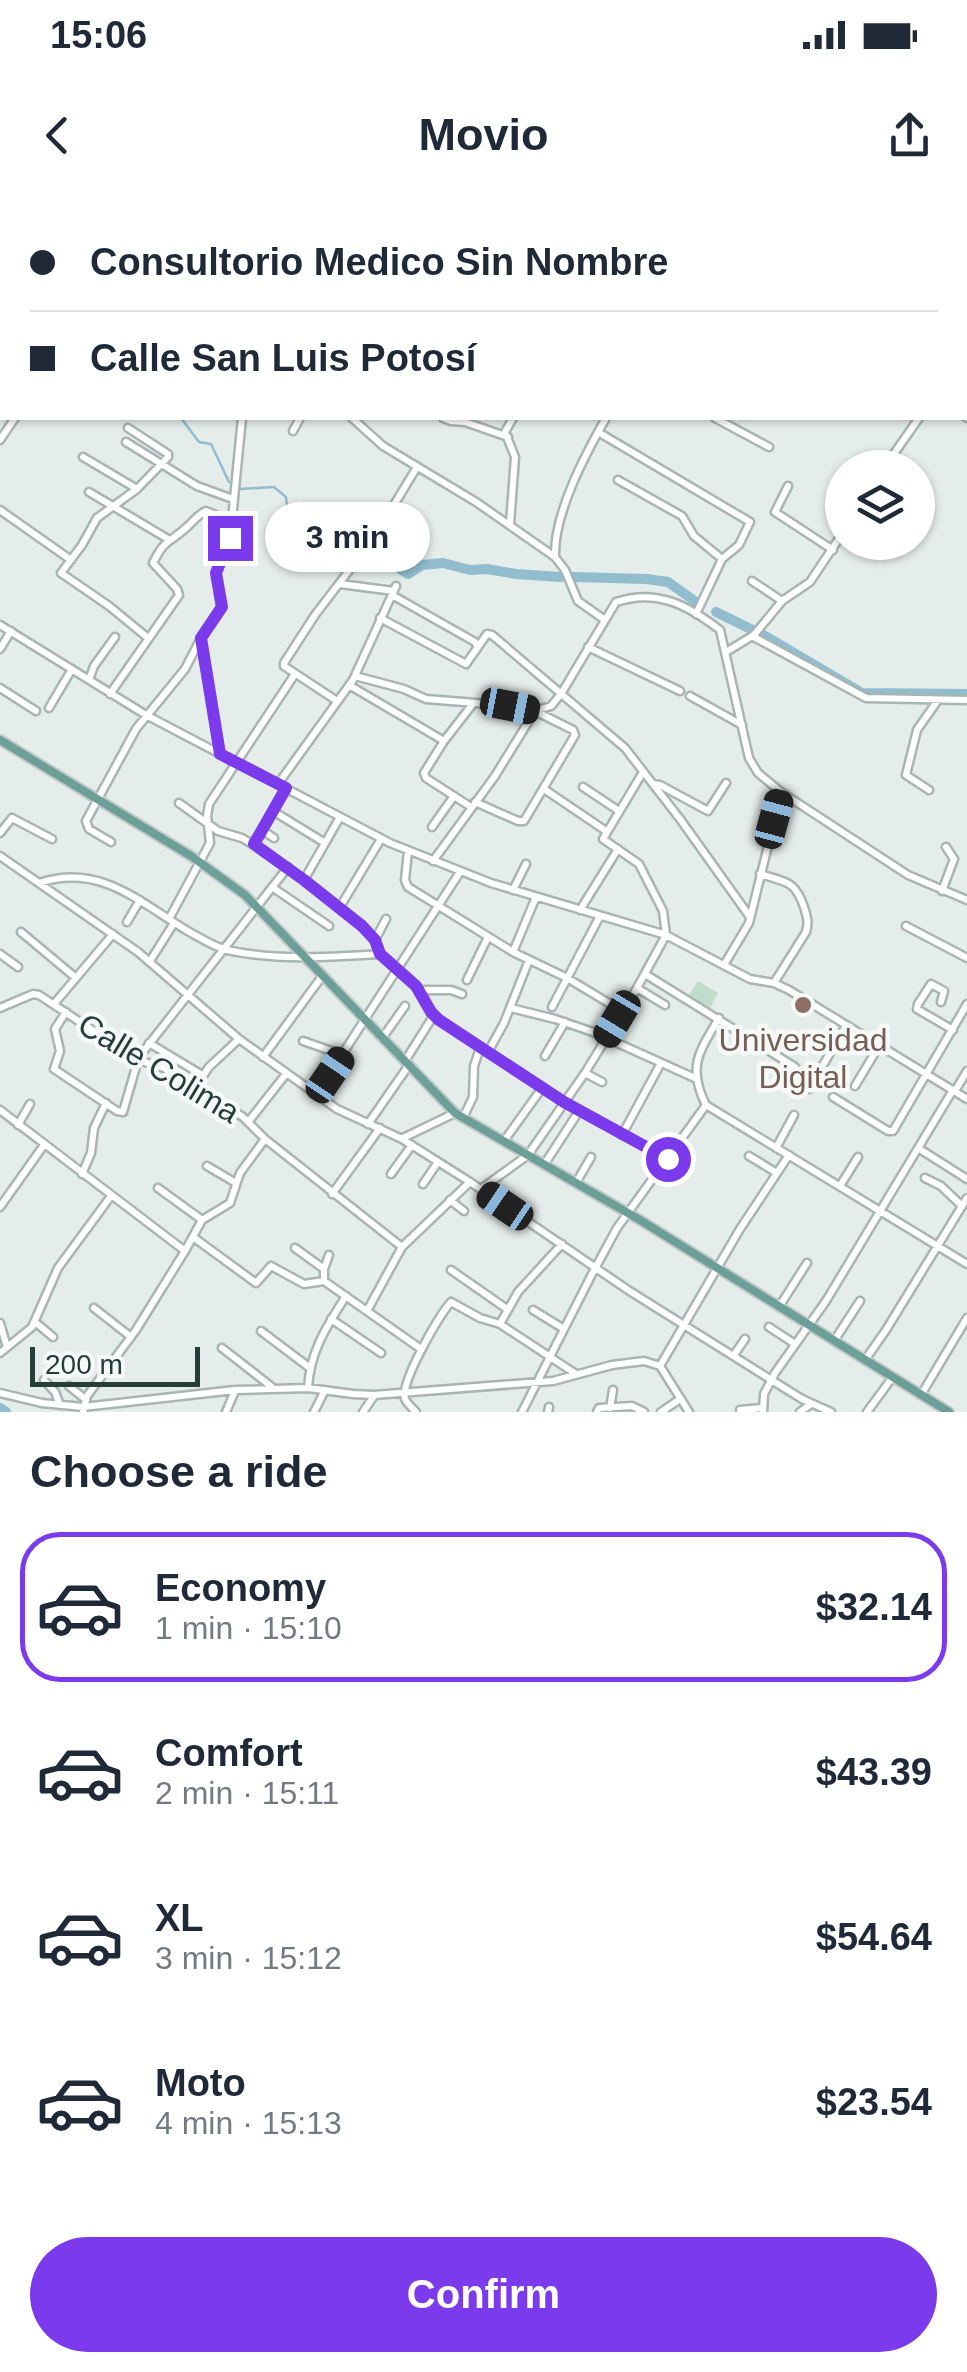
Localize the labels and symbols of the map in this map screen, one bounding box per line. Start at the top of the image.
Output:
callout: 3 min [265,503,430,573]
route end [208,516,253,561]
car [478,686,542,726]
car [752,786,796,852]
car [589,986,645,1052]
marker: Universidad Digital [792,994,814,1016]
street label: Calle Colima [72,1006,246,1130]
place label: Universidad Digital [719,1022,887,1095]
car [301,1042,359,1108]
route start [646,1137,691,1182]
car [472,1177,538,1235]
scale bar [30,1342,200,1386]

